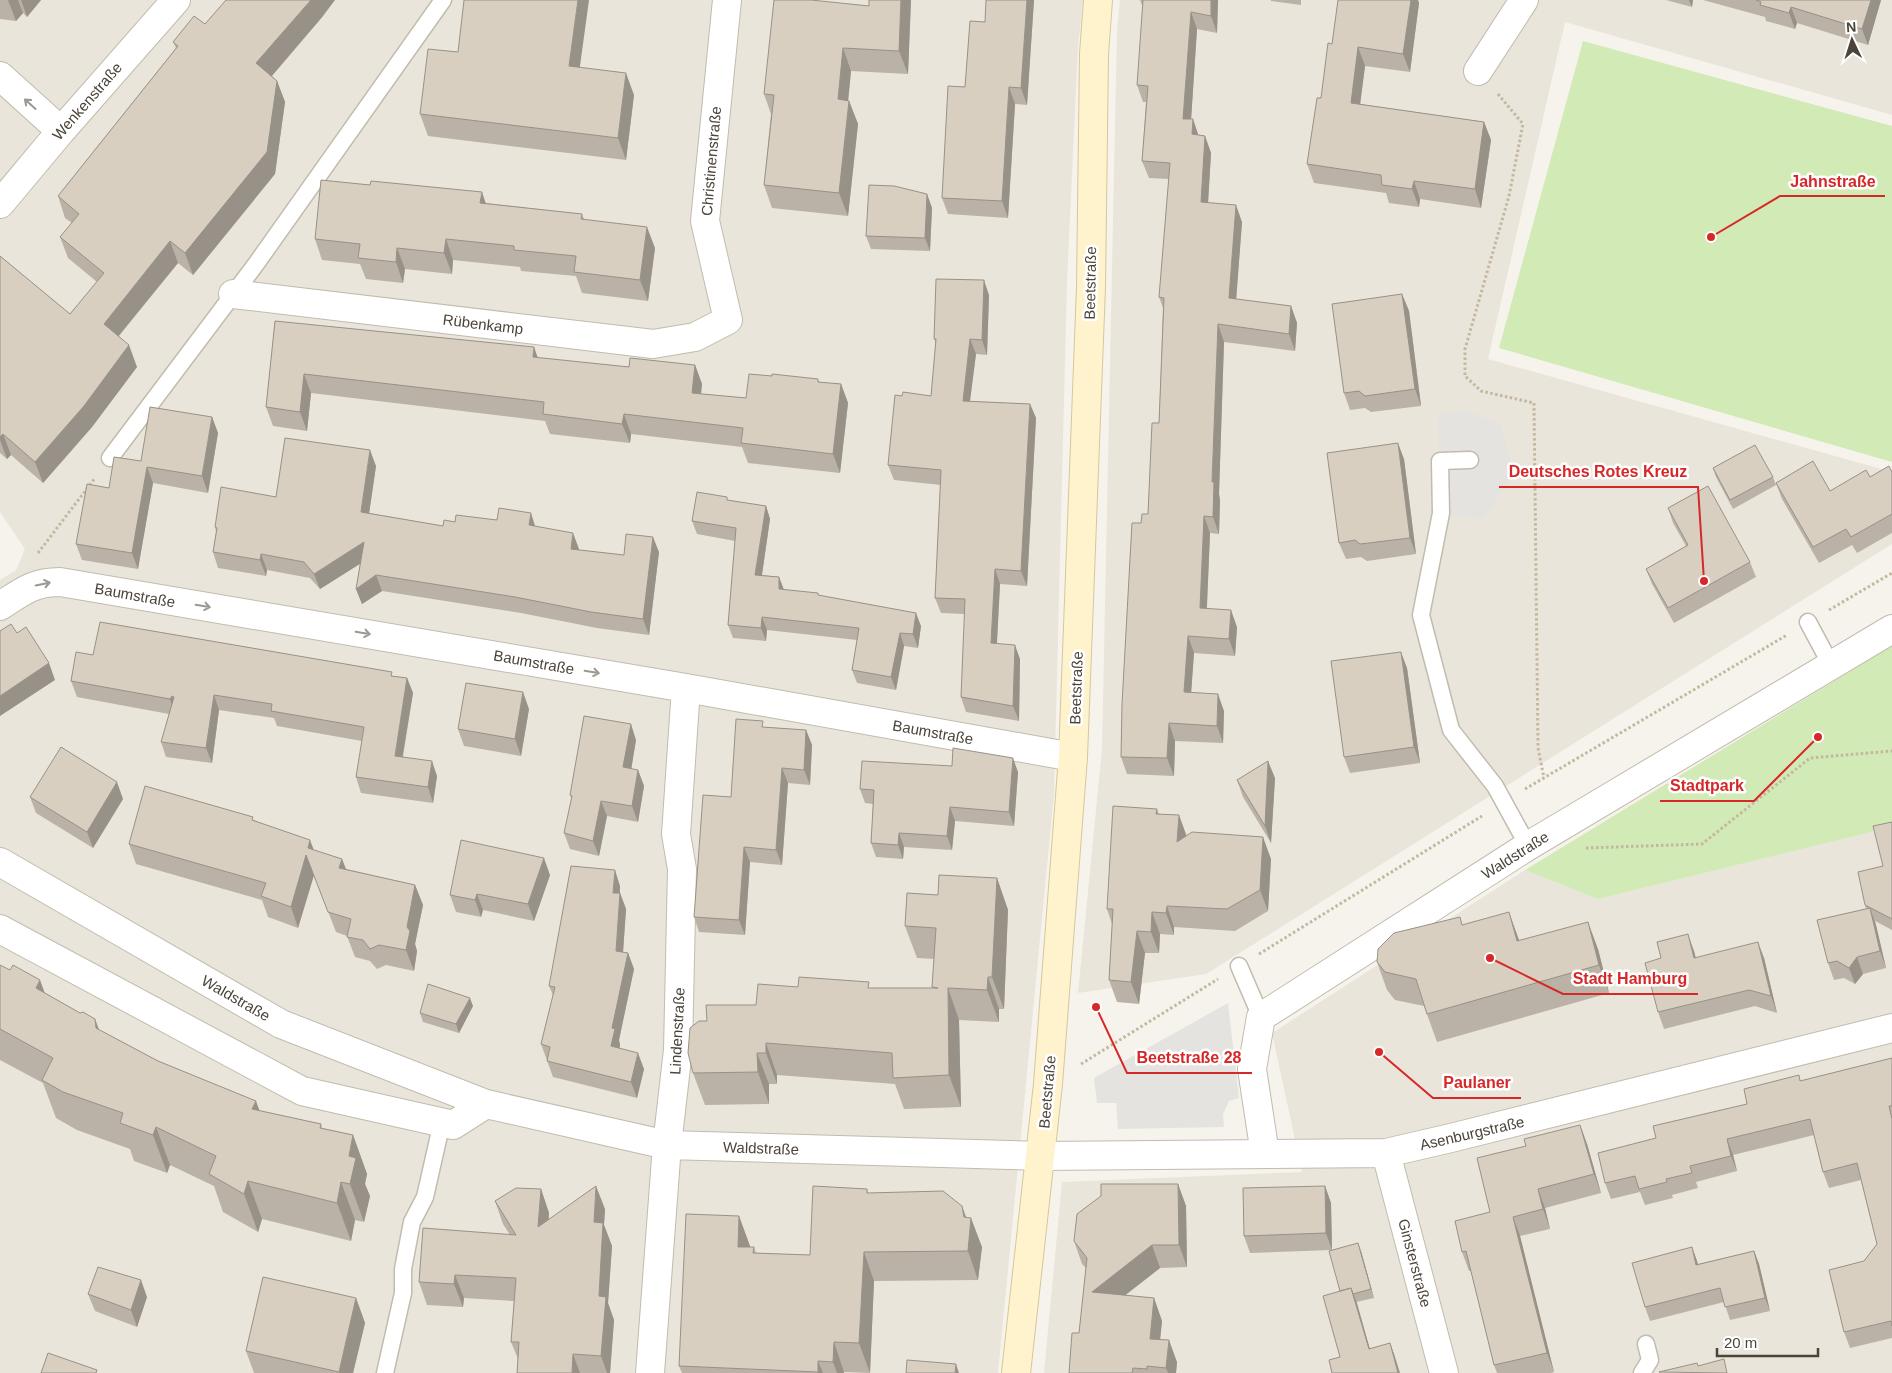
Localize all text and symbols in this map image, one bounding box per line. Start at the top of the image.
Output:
north arrow [1827,15,1877,65]
text: N [1845,19,1857,35]
street label: Wenkenstraße [49,59,125,143]
one-way arrow [24,98,37,110]
street label: Christinenstraße [698,105,724,217]
callout: Jahnstraße [1780,165,1885,196]
text: Jahnstraße [1790,173,1876,190]
street label: Beetstraße [1081,246,1099,320]
street label: Rübenkamp [442,311,524,337]
callout: Deutsches Rotes Kreuz [1499,456,1698,487]
text: Deutsches Rotes Kreuz [1509,463,1687,480]
one-way arrow [34,579,50,588]
street label: Baumstraße [93,580,177,610]
one-way arrow [194,602,210,612]
one-way arrow [355,629,371,639]
street label: Baumstraße [492,647,576,677]
street label: Beetstraße [1066,651,1086,725]
one-way arrow [584,668,600,678]
street label: Baumstraße [891,717,975,747]
callout: Stadtpark [1660,770,1754,801]
text: Stadtpark [1670,777,1744,794]
street label: Waldstraße [1478,828,1552,882]
callout: Stadt Hamburg [1563,963,1698,994]
text: Stadt Hamburg [1573,970,1687,987]
street label: Waldstraße [199,972,273,1024]
street label: Lindenstraße [666,987,688,1075]
callout: Beetstraße 28 [1127,1042,1252,1073]
text: Beetstraße 28 [1137,1049,1242,1066]
street label: Beetstraße [1035,1055,1059,1129]
callout: Paulaner [1433,1067,1521,1098]
text: Paulaner [1443,1074,1511,1091]
street label: Asenburgstraße [1418,1113,1526,1153]
street label: Waldstraße [723,1138,799,1158]
street label: Ginsterstraße [1395,1217,1435,1309]
scale bar [1717,1326,1818,1358]
text: 20 m [1724,1334,1757,1351]

